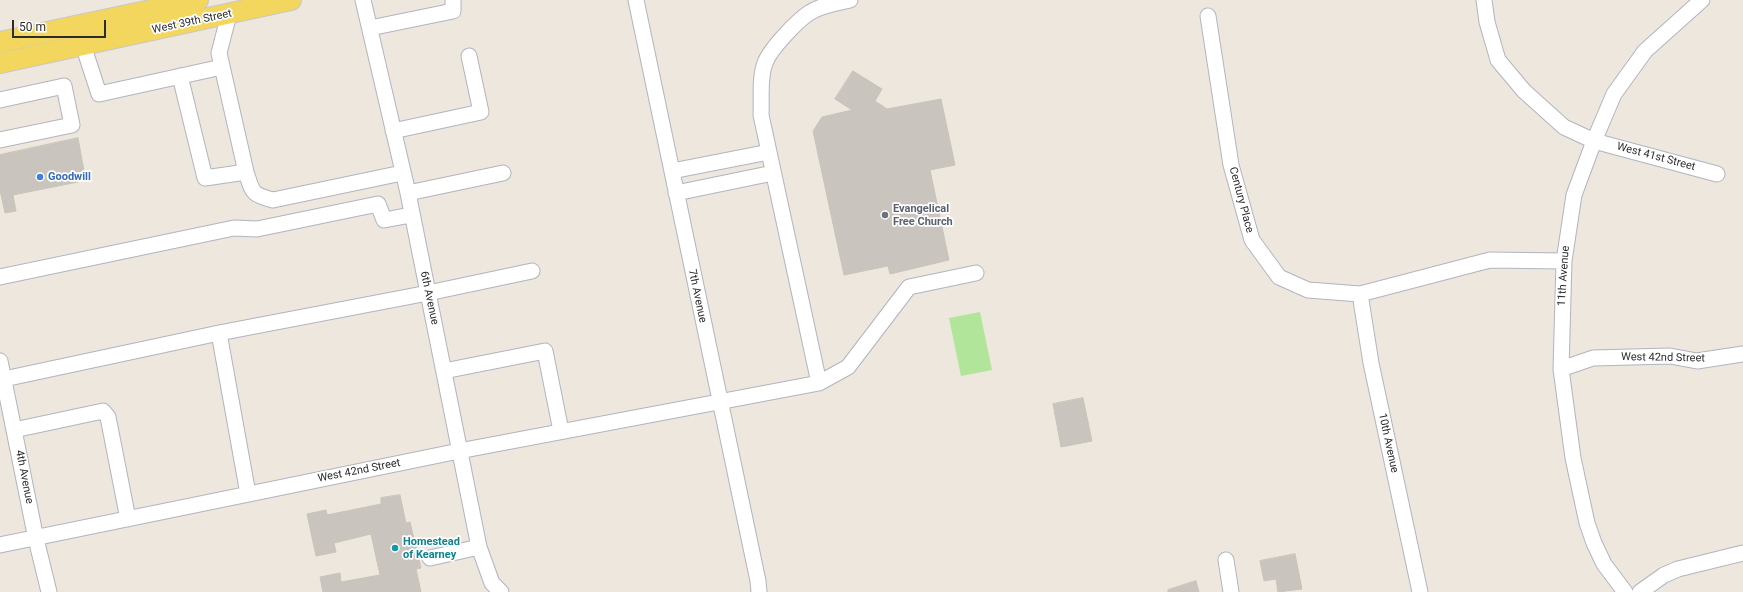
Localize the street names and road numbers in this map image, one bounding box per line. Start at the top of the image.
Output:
street label: West 39th Street [151,7,233,37]
street label: West 41st Street [1615,140,1697,174]
street label: Century Place [1226,166,1256,234]
street label: 11th Avenue [1555,245,1573,307]
street label: 7th Avenue [685,268,709,324]
street label: 6th Avenue [417,270,441,326]
street label: West 42nd Street [1621,351,1705,365]
street label: 10th Avenue [1375,412,1401,474]
street label: 4th Avenue [12,449,36,505]
street label: West 42nd Street [317,457,401,485]

